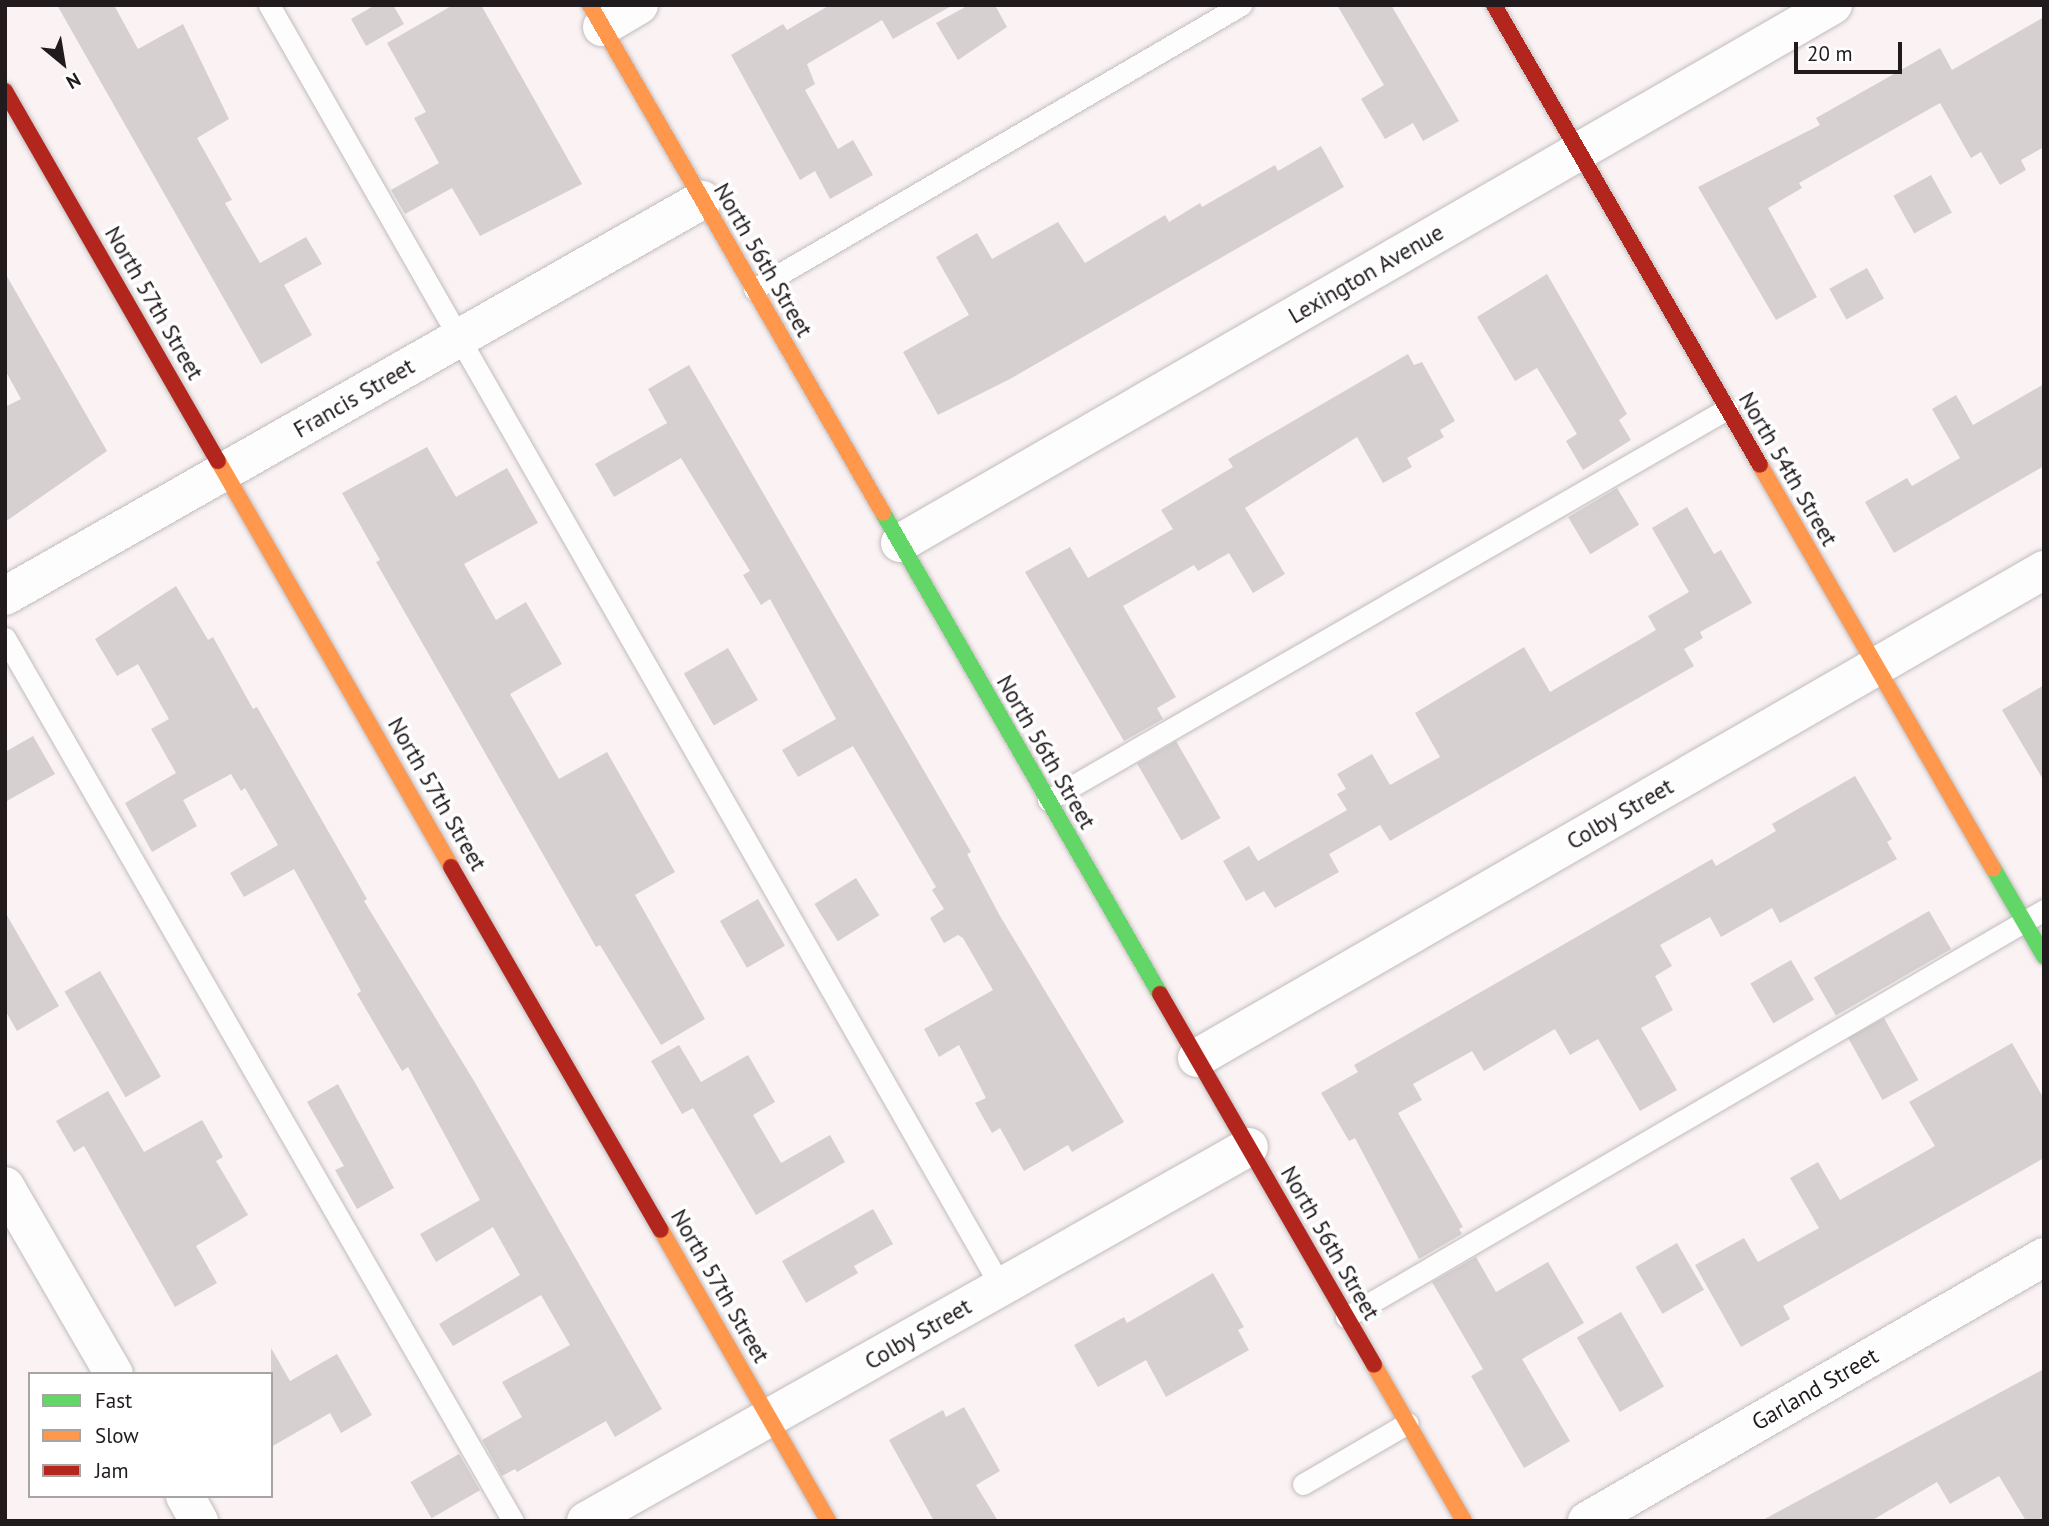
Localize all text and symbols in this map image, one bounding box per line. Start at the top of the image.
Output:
north arrow [28,28,98,98]
scale bar [1797,28,1906,72]
text: 20 m [1807,40,1853,67]
text: N [62,68,85,95]
street label: North 56th Street [708,178,818,342]
street label: Lexington Avenue [1283,218,1449,330]
street label: North 57th Street [99,221,209,385]
street label: Francis Street [289,352,419,444]
street label: North 54th Street [1733,387,1843,551]
street label: North 56th Street [991,670,1101,834]
street label: North 57th Street [382,712,492,876]
street label: Colby Street [1562,772,1678,856]
street label: North 56th Street [1275,1161,1385,1325]
street label: North 57th Street [665,1204,775,1368]
street label: Colby Street [860,1292,976,1376]
street label: Garland Street [1747,1342,1883,1436]
legend [28,1372,273,1498]
text: Fast [95,1387,132,1414]
text: Slow [95,1422,139,1449]
text: Jam [95,1457,129,1484]

